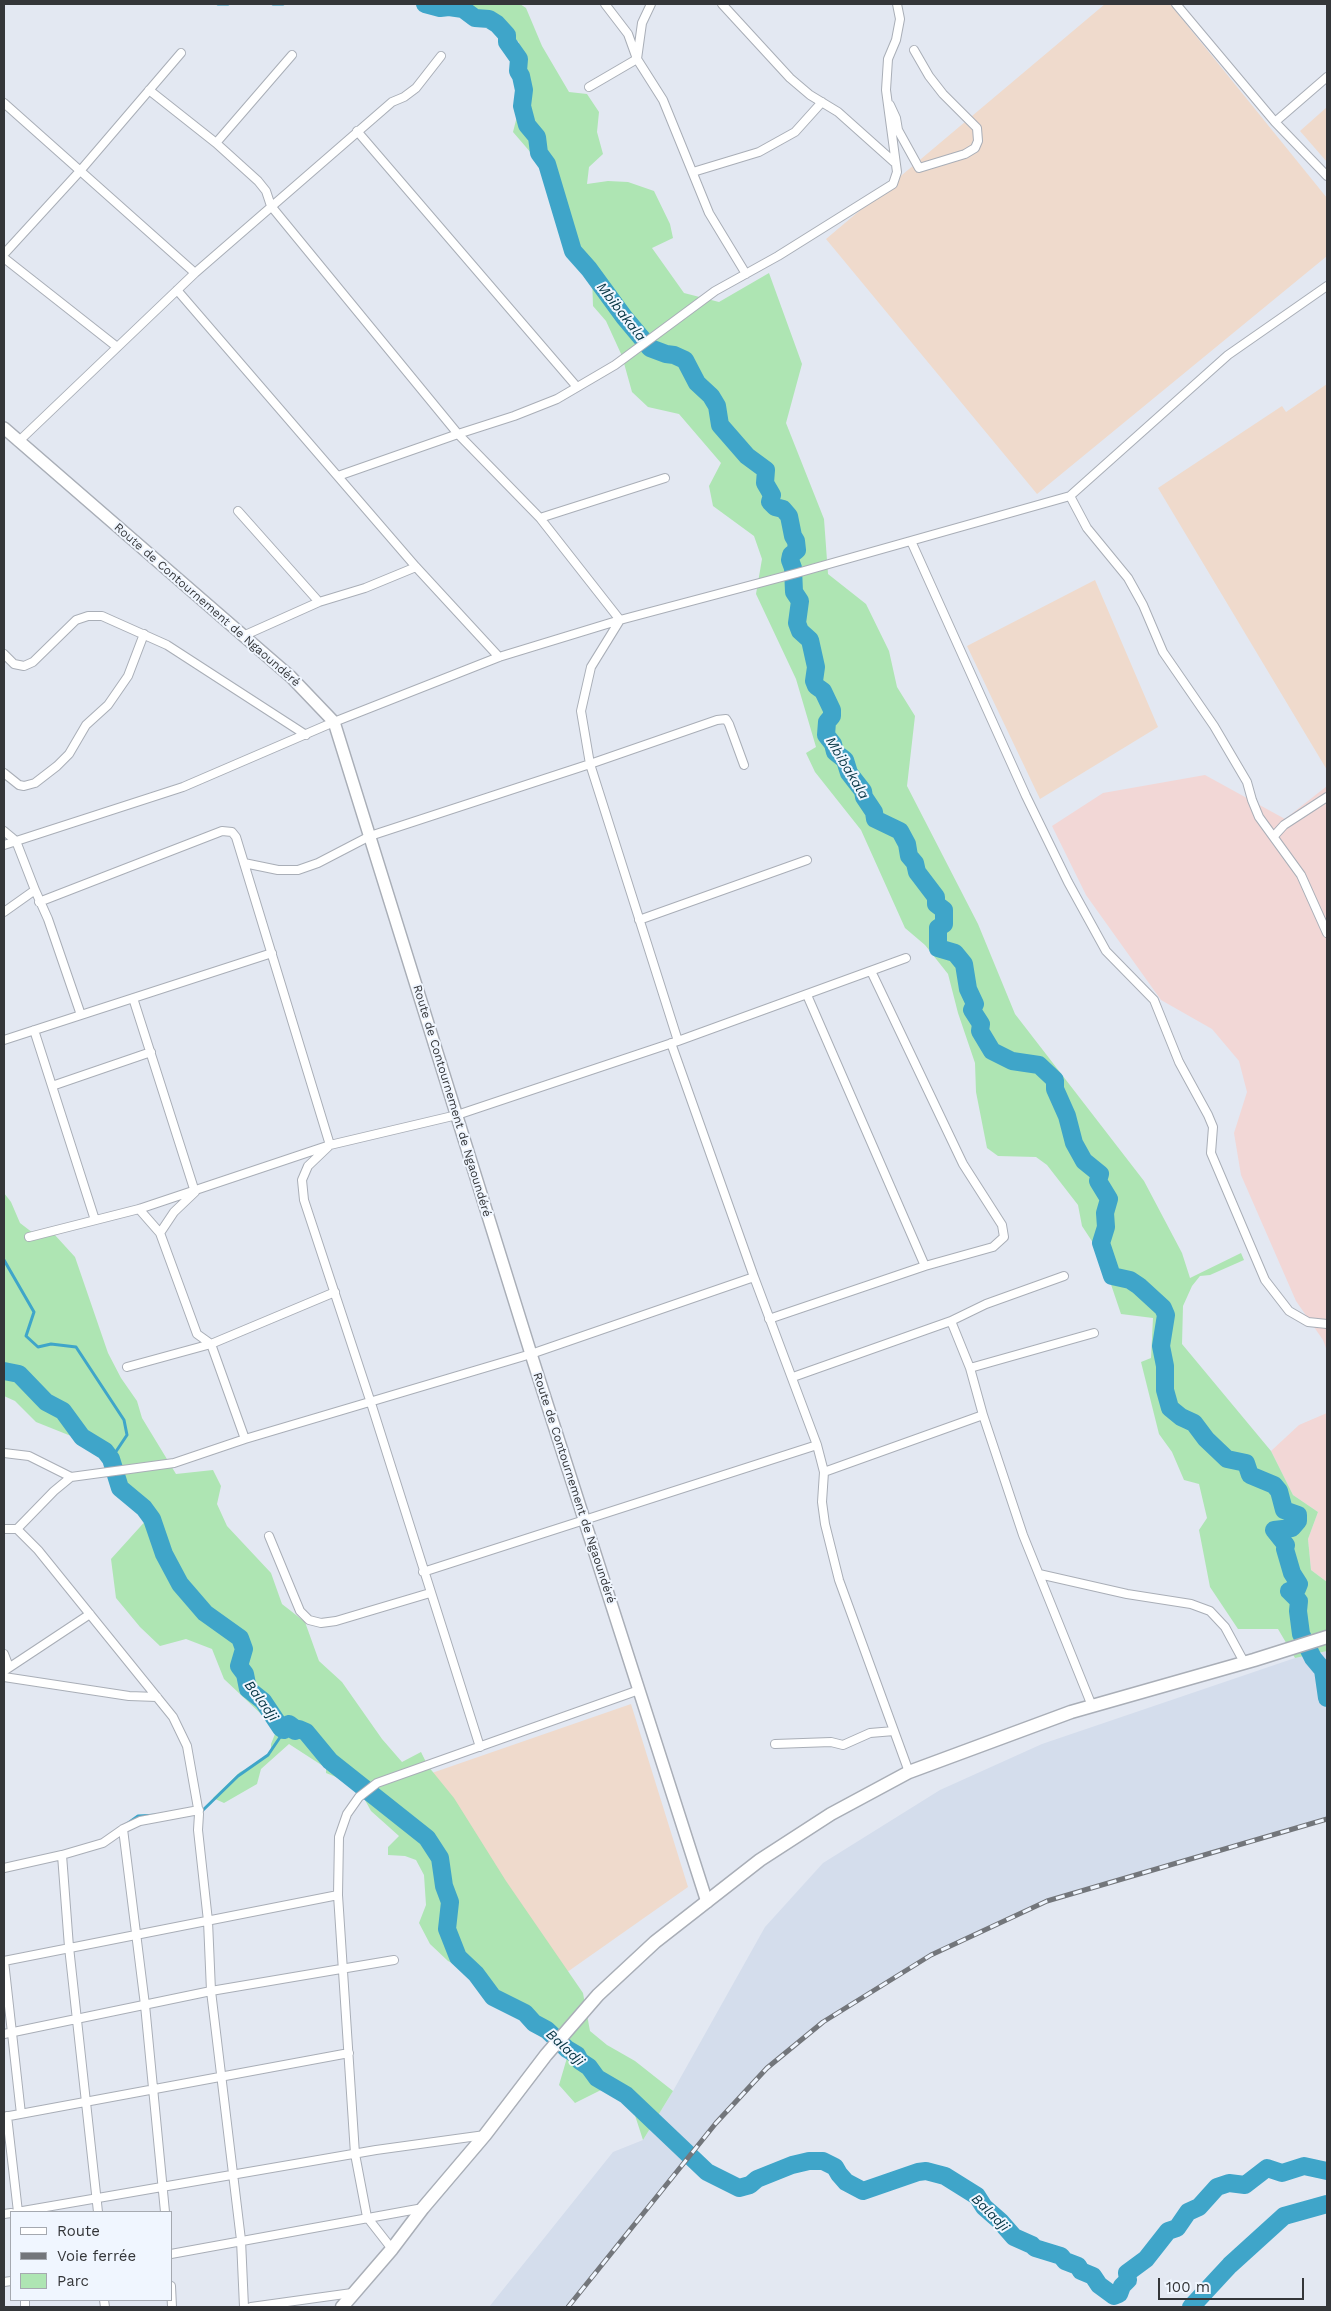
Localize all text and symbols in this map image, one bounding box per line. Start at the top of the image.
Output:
water label: Mbibakala [593,279,649,345]
street label: Route de Contournement de Ngaoundéré [111,520,303,690]
water label: Mbibakala [822,734,872,802]
street label: Route de Contournement de Ngaoundéré [410,983,494,1219]
street label: Route de Contournement de Ngaoundéré [530,1371,618,1605]
water label: Baladji [241,1677,281,1725]
water label: Baladji [542,2026,588,2070]
water label: Baladji [968,2191,1012,2235]
legend [10,2211,172,2301]
text: Route [57,2222,100,2240]
text: Voie ferrée [57,2247,136,2265]
scale bar [1161,2268,1307,2300]
text: Parc [57,2272,89,2290]
text: 100 m [1166,2278,1210,2296]

